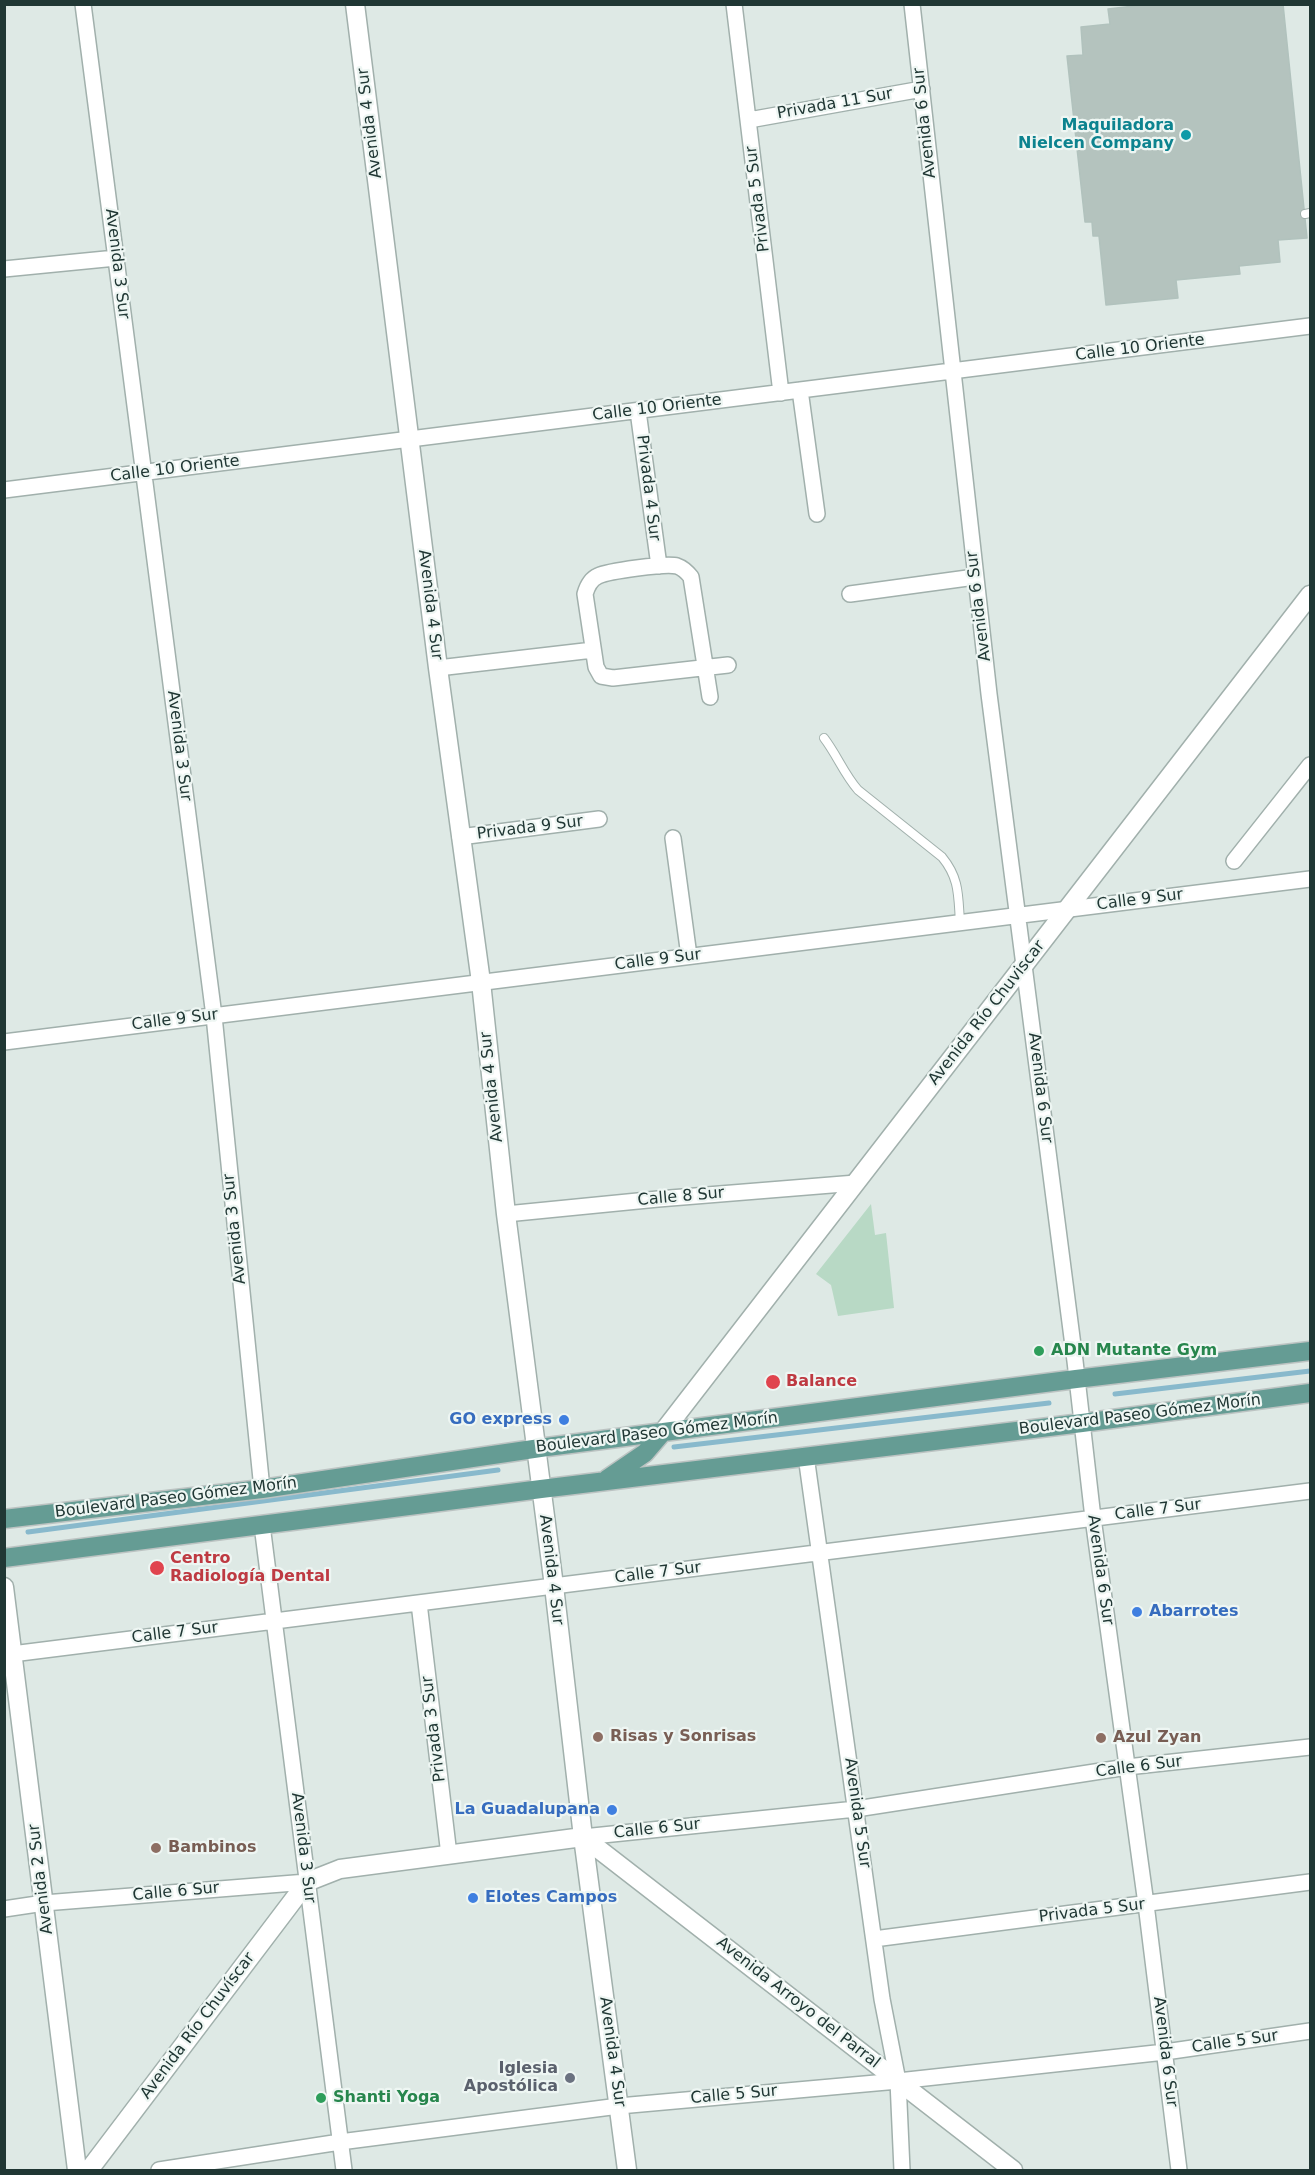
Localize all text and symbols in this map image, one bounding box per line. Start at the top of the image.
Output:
street label: Avenida 4 Sur [354,67,386,179]
street label: Avenida 6 Sur [910,67,940,179]
street label: Privada 11 Sur [776,84,894,124]
place label: Maquiladora Nielcen Company [1018,116,1174,154]
marker: Maquiladora Nielcen Company [1179,128,1193,142]
street label: Privada 5 Sur [742,145,774,253]
street label: Avenida 3 Sur [101,208,133,320]
street label: Calle 10 Oriente [1074,331,1206,365]
street label: Calle 10 Oriente [591,391,723,425]
street label: Privada 4 Sur [632,434,664,542]
street label: Calle 10 Oriente [109,452,241,486]
street label: Avenida 4 Sur [414,549,446,661]
street label: Avenida 6 Sur [963,550,995,662]
street label: Avenida 3 Sur [163,690,195,802]
street label: Privada 9 Sur [476,812,584,844]
street label: Calle 9 Sur [1096,885,1184,915]
street label: Avenida Río Chuviscar [925,937,1049,1089]
street label: Calle 9 Sur [614,945,702,975]
street label: Calle 9 Sur [131,1005,219,1035]
street label: Avenida 4 Sur [477,1031,507,1143]
street label: Avenida 6 Sur [1024,1032,1056,1144]
street label: Avenida 3 Sur [220,1173,250,1285]
street label: Calle 8 Sur [637,1184,725,1210]
place label: ADN Mutante Gym [1051,1341,1217,1361]
marker: ADN Mutante Gym [1032,1344,1046,1358]
place label: Balance [786,1372,857,1392]
marker: Balance [764,1373,782,1391]
street label: Boulevard Paseo Gómez Morín [1018,1391,1262,1439]
street label: Boulevard Paseo Gómez Morín [535,1409,779,1457]
place label: GO express [449,1410,552,1430]
marker: GO express [557,1413,571,1427]
street label: Boulevard Paseo Gómez Morín [54,1474,298,1522]
street label: Calle 7 Sur [1114,1495,1202,1525]
street label: Avenida 4 Sur [535,1514,567,1626]
street label: Avenida 6 Sur [1083,1514,1117,1626]
place label: Centro Radiología Dental [170,1549,330,1587]
street label: Calle 7 Sur [614,1558,702,1588]
marker: Centro Radiología Dental [148,1559,166,1577]
place label: Abarrotes [1149,1602,1238,1622]
marker: Abarrotes [1130,1605,1144,1619]
street label: Calle 7 Sur [131,1618,219,1648]
street label: Privada 3 Sur [418,1675,450,1783]
place label: Risas y Sonrisas [610,1727,756,1747]
place label: Azul Zyan [1113,1728,1201,1748]
marker: Risas y Sonrisas [591,1730,605,1744]
marker: Azul Zyan [1094,1731,1108,1745]
street label: Calle 6 Sur [1095,1752,1183,1782]
street label: Avenida 5 Sur [840,1757,874,1869]
street label: Avenida 3 Sur [287,1792,319,1904]
place label: La Guadalupana [455,1800,600,1820]
marker: La Guadalupana [605,1803,619,1817]
street label: Calle 6 Sur [613,1815,701,1843]
street label: Avenida 2 Sur [25,1823,57,1935]
place label: Bambinos [168,1838,257,1858]
marker: Bambinos [149,1841,163,1855]
street label: Calle 6 Sur [132,1879,220,1905]
place label: Elotes Campos [485,1888,617,1908]
marker: Elotes Campos [466,1891,480,1905]
street label: Privada 5 Sur [1038,1895,1146,1927]
street label: Avenida Arroyo del Parral [713,1933,883,2073]
street label: Avenida Río Chuvíscar [137,1949,259,2103]
street label: Avenida 4 Sur [595,1996,629,2108]
street label: Avenida 6 Sur [1149,1996,1181,2108]
street label: Calle 5 Sur [1191,2026,1279,2058]
place label: Iglesia Apostólica [464,2059,558,2097]
marker: Iglesia Apostólica [563,2071,577,2085]
street label: Calle 5 Sur [690,2082,778,2108]
place label: Shanti Yoga [333,2088,440,2108]
marker: Shanti Yoga [314,2091,328,2105]

